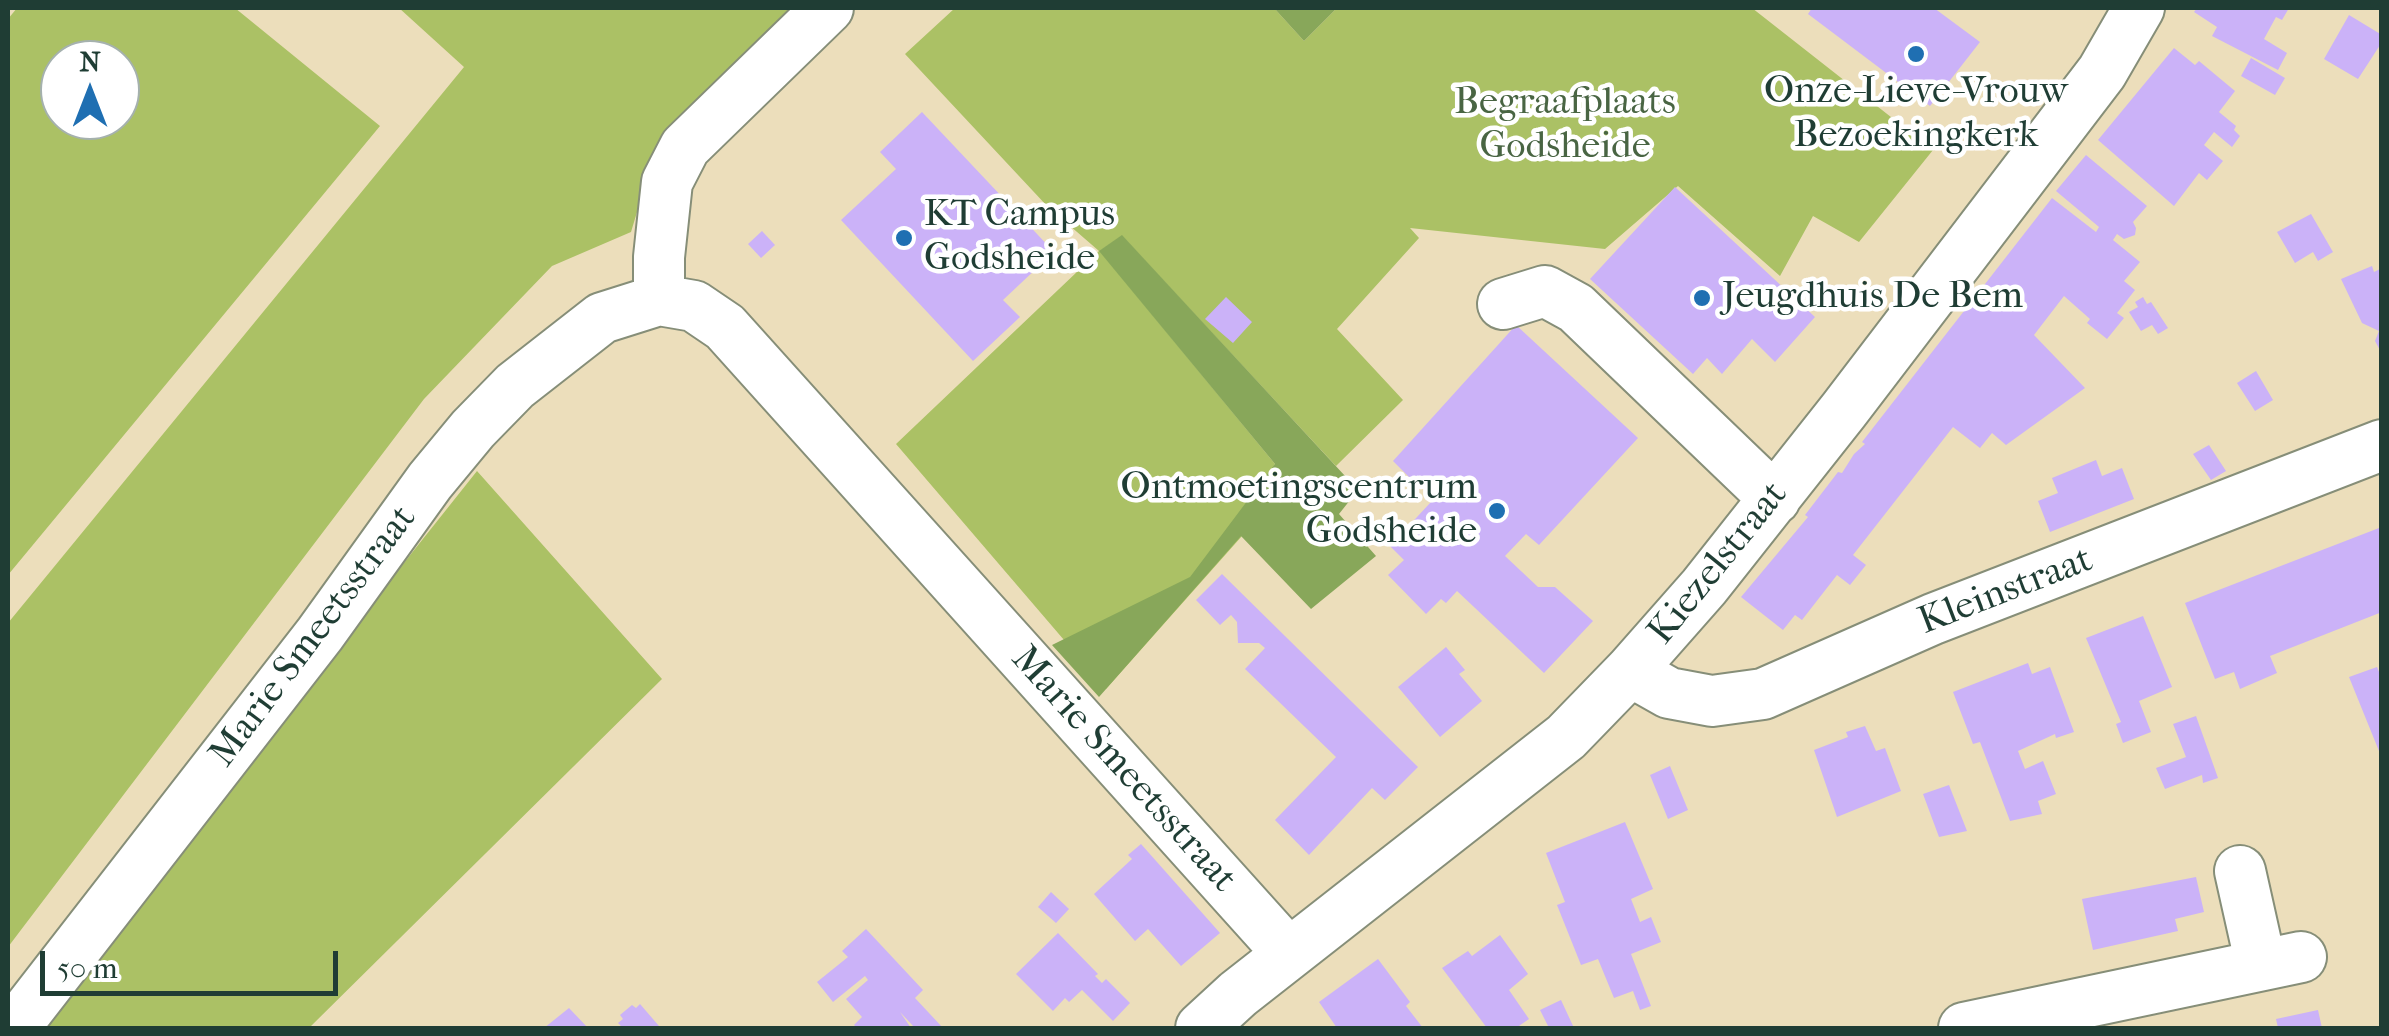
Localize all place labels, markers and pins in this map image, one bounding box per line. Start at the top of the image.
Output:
marker: Onze-Lieve-Vrouw Bezoekingkerk [1905,43,1927,65]
place label: Onze-Lieve-Vrouw Bezoekingkerk [1764,70,2068,160]
place label: KT Campus Godsheide [924,193,1115,282]
marker: KT Campus Godsheide [893,227,915,249]
place label: Jeugdhuis De Bem [1722,275,2023,321]
marker: Jeugdhuis De Bem [1691,287,1713,309]
place label: Ontmoetingscentrum Godsheide [1121,466,1477,556]
marker: Ontmoetingscentrum Godsheide [1486,500,1508,522]

